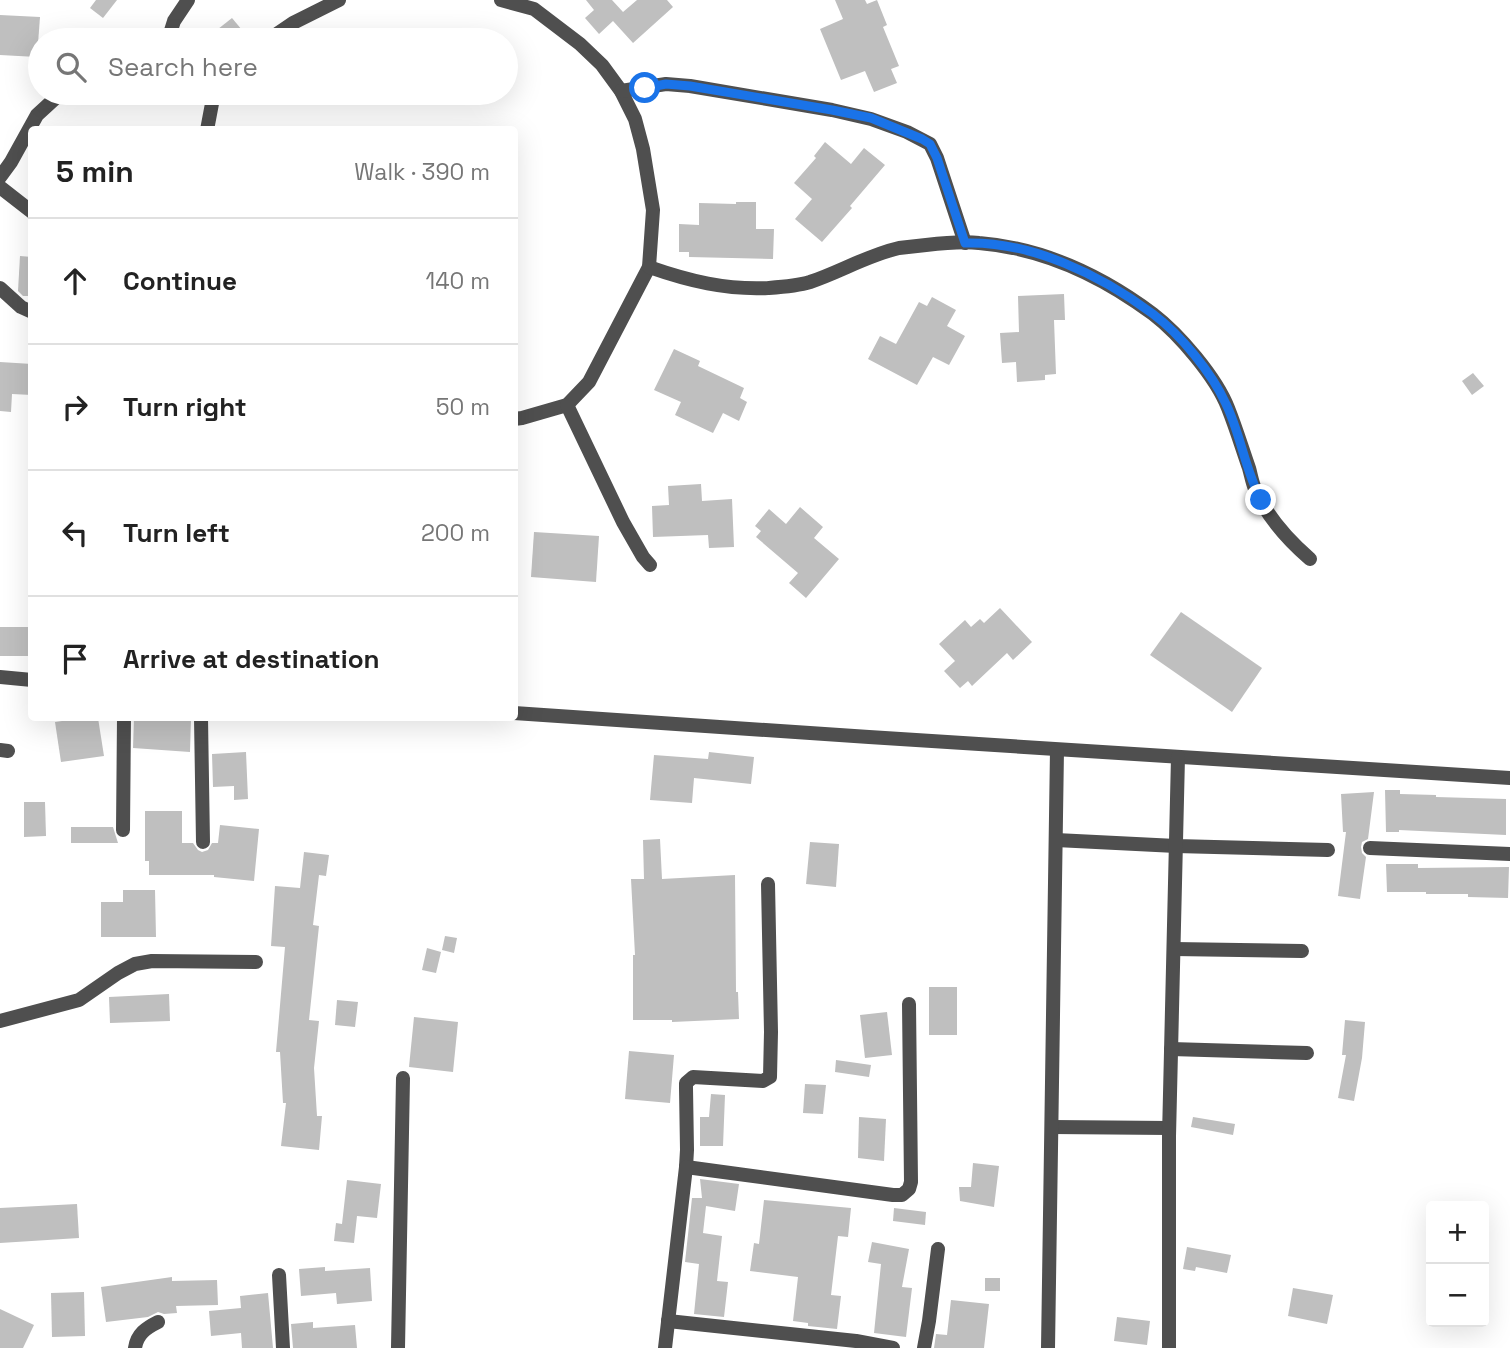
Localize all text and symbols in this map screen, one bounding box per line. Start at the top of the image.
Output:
search box [28,28,518,105]
icon: search [52,48,90,86]
text: Search here [108,50,258,84]
route start [629,72,660,103]
text: 5 min [56,152,134,191]
text: Walk · 390 m [354,157,490,187]
icon: ahead [56,262,94,300]
text: Continue [123,264,237,298]
text: 140 m [426,266,490,296]
icon: right [56,388,94,426]
text: Turn right [123,390,247,424]
text: 50 m [436,392,490,422]
route end [1245,484,1276,515]
icon: left [56,514,94,552]
text: Turn left [123,516,230,550]
text: 200 m [421,518,490,548]
icon: arrive [56,640,94,678]
text: Arrive at destination [123,642,380,676]
map controls [1426,1201,1489,1327]
button: + [1426,1201,1489,1264]
button: − [1426,1264,1489,1327]

